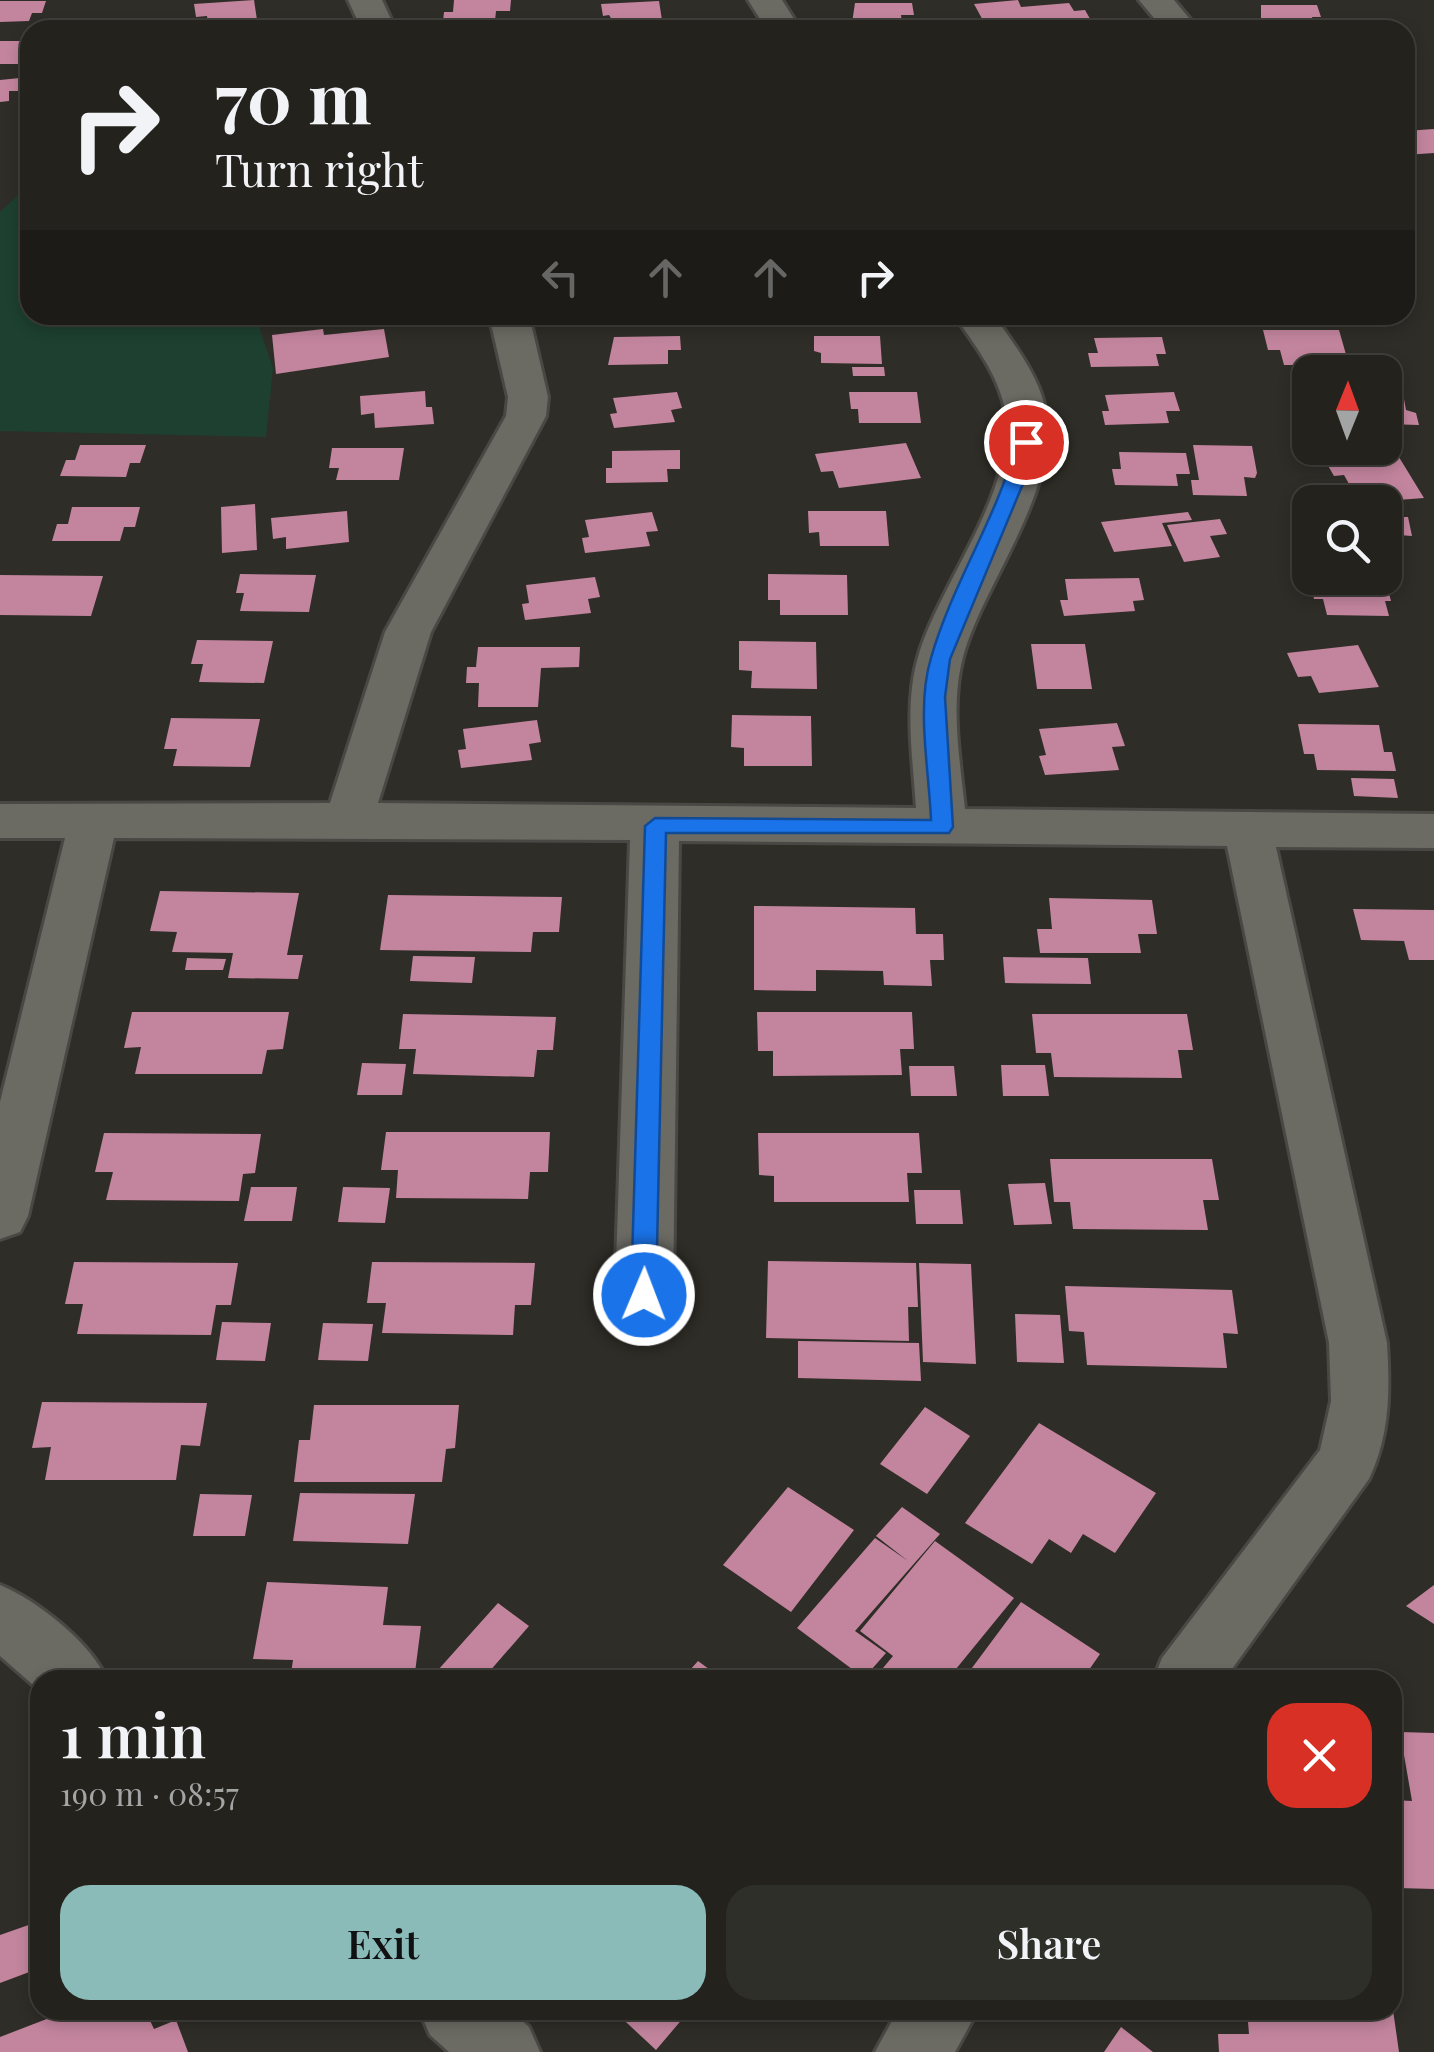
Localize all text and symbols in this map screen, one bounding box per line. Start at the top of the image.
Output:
text: 70 m [215,48,372,142]
icon: right [50,60,180,190]
text: Turn right [215,138,423,198]
icon: left [533,250,588,305]
icon: ahead [638,250,693,305]
icon: ahead [743,250,798,305]
icon: right [848,250,903,305]
north arrow [1292,355,1402,465]
map controls [1292,355,1402,595]
pin [984,400,1069,485]
icon: arrive [999,415,1054,470]
button: search [1292,485,1402,595]
position arrow [592,1243,696,1347]
text: 1 min [60,1693,206,1773]
button: close [1267,1703,1372,1808]
text: 190 m · 08:57 [60,1771,239,1814]
button: Exit [60,1885,706,2000]
button: Share [726,1885,1372,2000]

